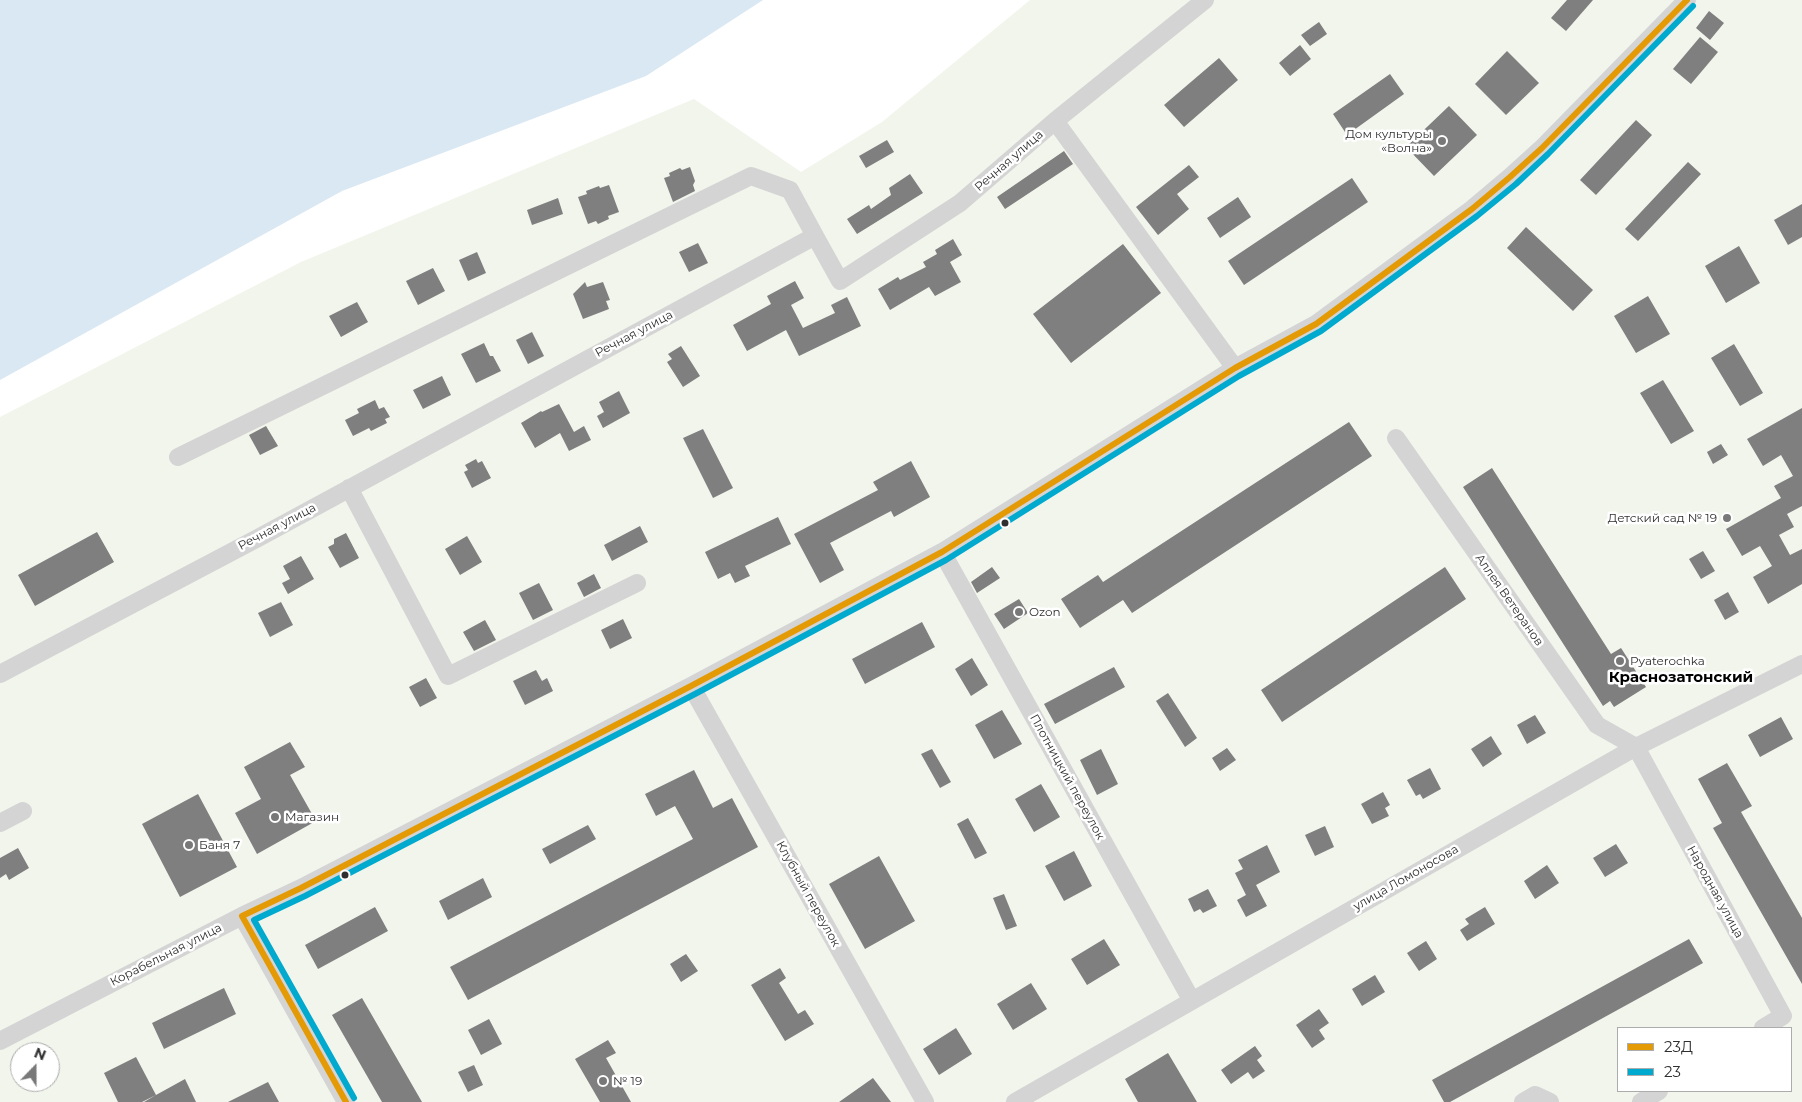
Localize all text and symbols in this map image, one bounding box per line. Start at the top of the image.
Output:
street label: Речная улица [972,127,1046,195]
place label: Дом культуры «Волна» [1346,127,1432,155]
marker: Дом культуры «Волна» [1436,135,1448,147]
street label: Речная улица [593,307,675,361]
street label: Речная улица [236,500,318,554]
place label: Детский сад № 19 [1608,511,1717,525]
marker: Детский сад № 19 [1721,512,1733,524]
unlabelled marker [1000,518,1010,528]
street label: Аллея Ветеранов [1472,551,1546,649]
place label: Ozon [1029,605,1061,619]
marker: Ozon [1013,606,1025,618]
place label: Pyaterochka [1630,654,1705,668]
marker: Pyaterochka [1614,655,1626,667]
district label: Краснозатонский [1609,669,1753,687]
street label: Плотницкий переулок [1026,712,1108,842]
place label: Магазин [285,810,339,824]
marker: Магазин [269,811,281,823]
place label: Баня 7 [199,838,240,852]
marker: Баня 7 [183,839,195,851]
street label: Клубный переулок [773,839,843,949]
street label: улица Ломоносова [1351,842,1461,914]
street label: Народная улица [1684,843,1746,941]
unlabelled marker [340,870,350,880]
street label: Корабельная улица [108,921,224,989]
legend [1617,1027,1792,1092]
text: 23Д [1664,1037,1693,1056]
north arrow [10,1042,60,1092]
text: N [32,1044,49,1064]
text: 23 [1664,1062,1681,1081]
place label: № 19 [613,1074,642,1088]
marker: № 19 [597,1075,609,1087]

